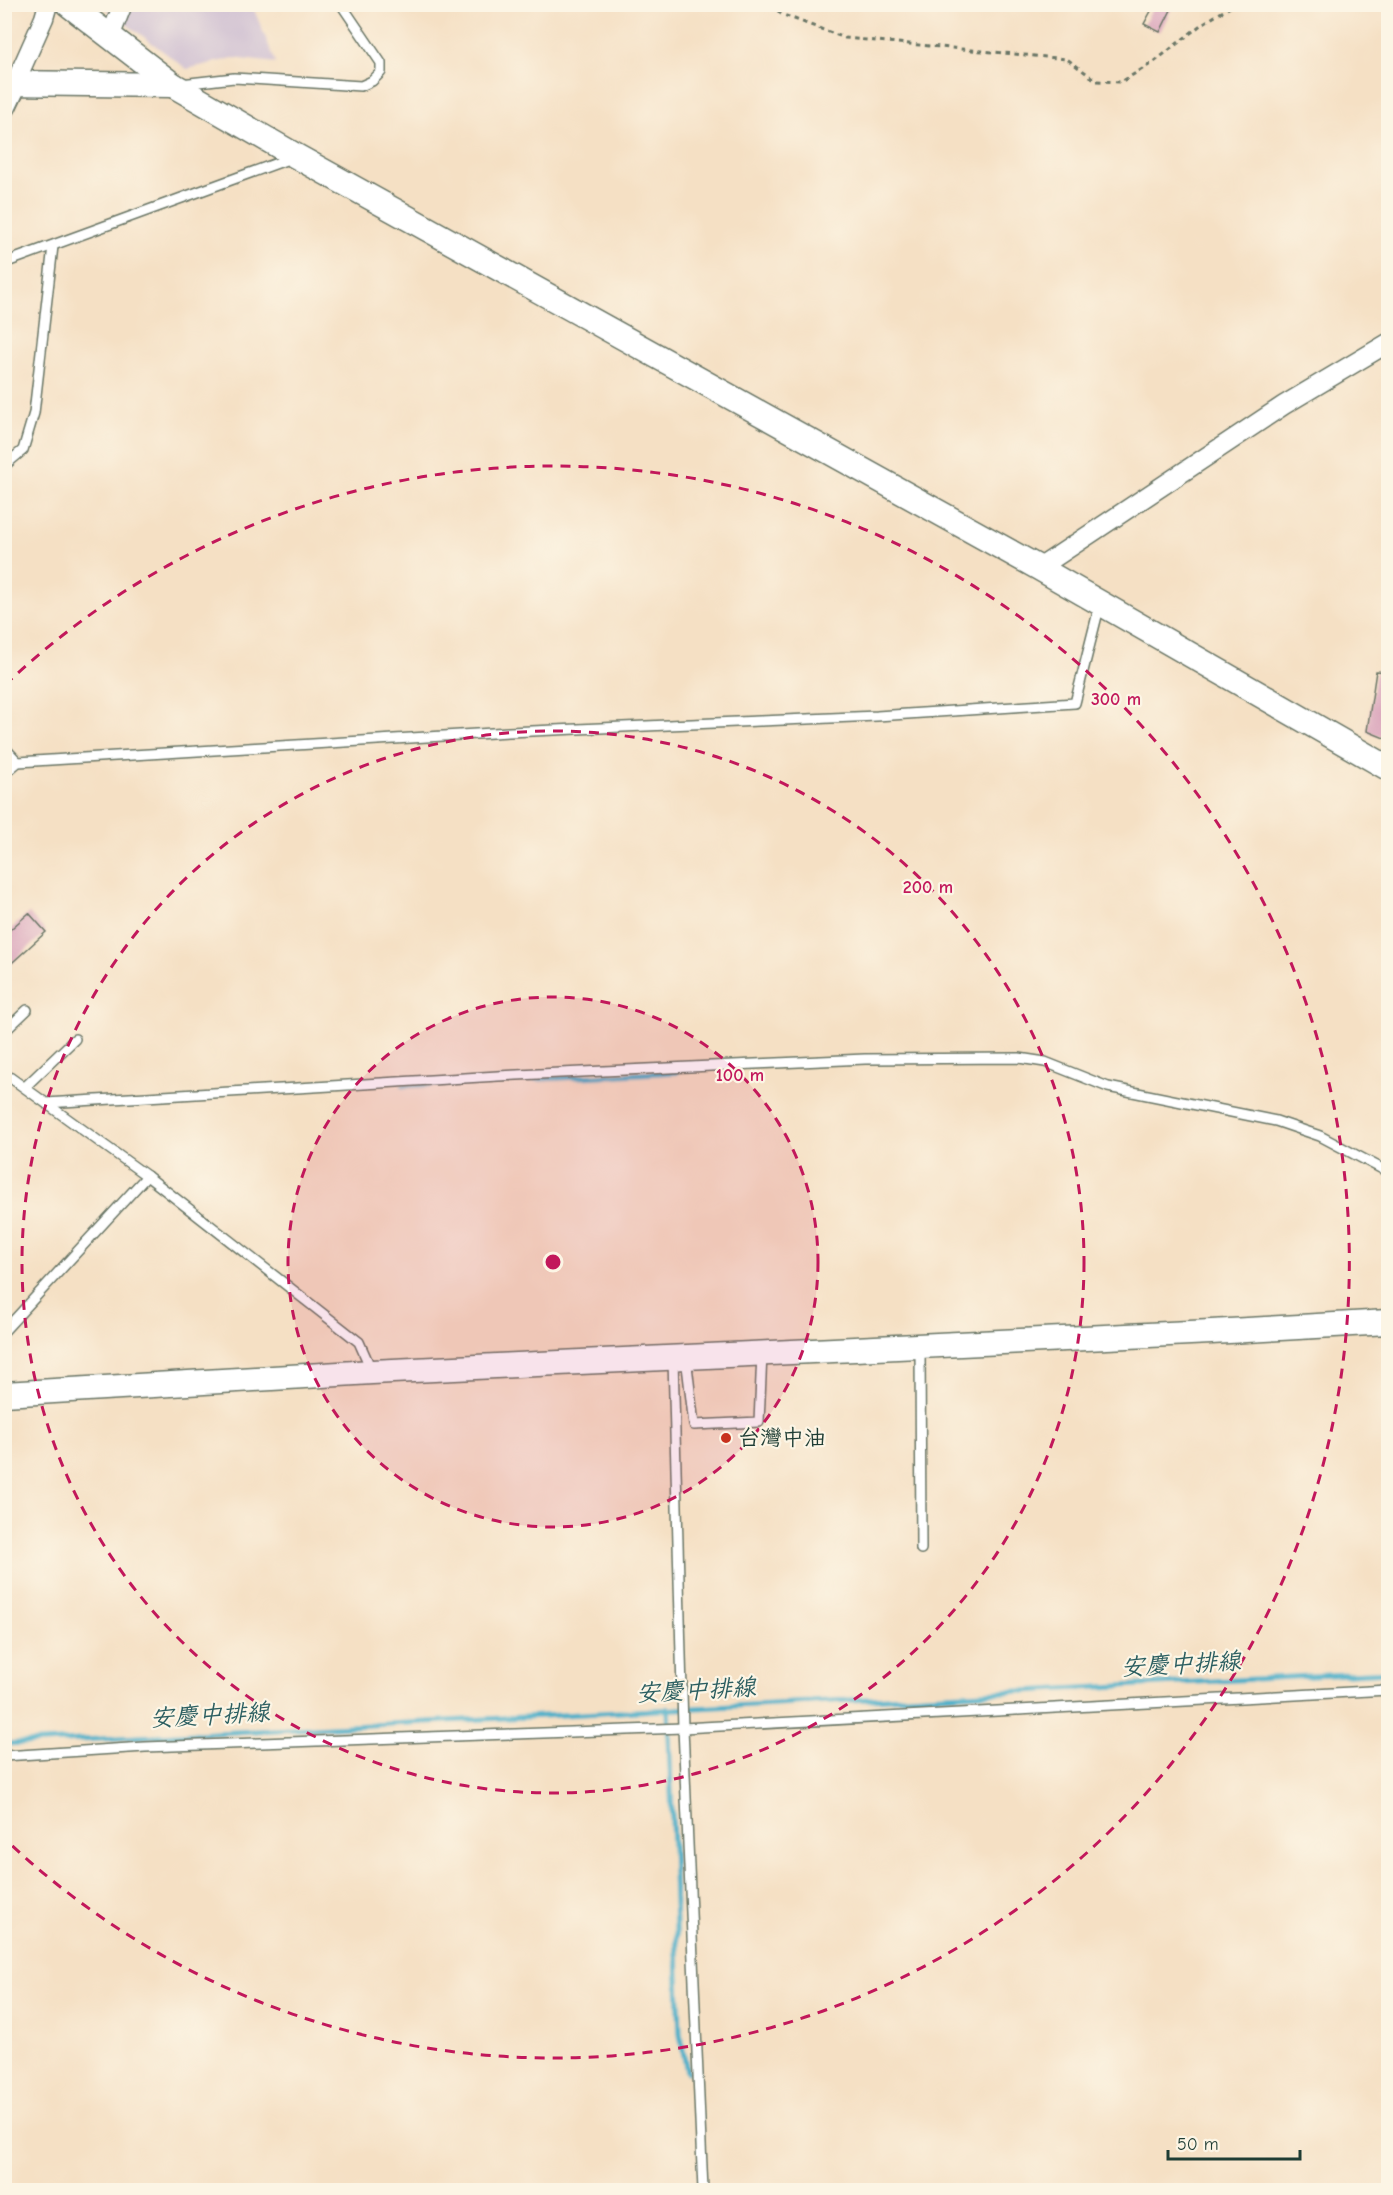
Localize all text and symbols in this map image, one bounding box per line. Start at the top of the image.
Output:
text: 300 m [1091,689,1141,710]
text: 200 m [903,877,953,898]
text: 100 m [716,1065,764,1086]
centre of rings [543,1252,563,1272]
place label: 台灣中油 [738,1425,826,1451]
marker: 台灣中油 [719,1431,733,1445]
water label: 安慶中排線 [1120,1647,1244,1681]
water label: 安慶中排線 [635,1673,759,1707]
water label: 安慶中排線 [149,1698,273,1732]
scale bar [1168,2123,1300,2161]
text: 50 m [1177,2134,1219,2155]

